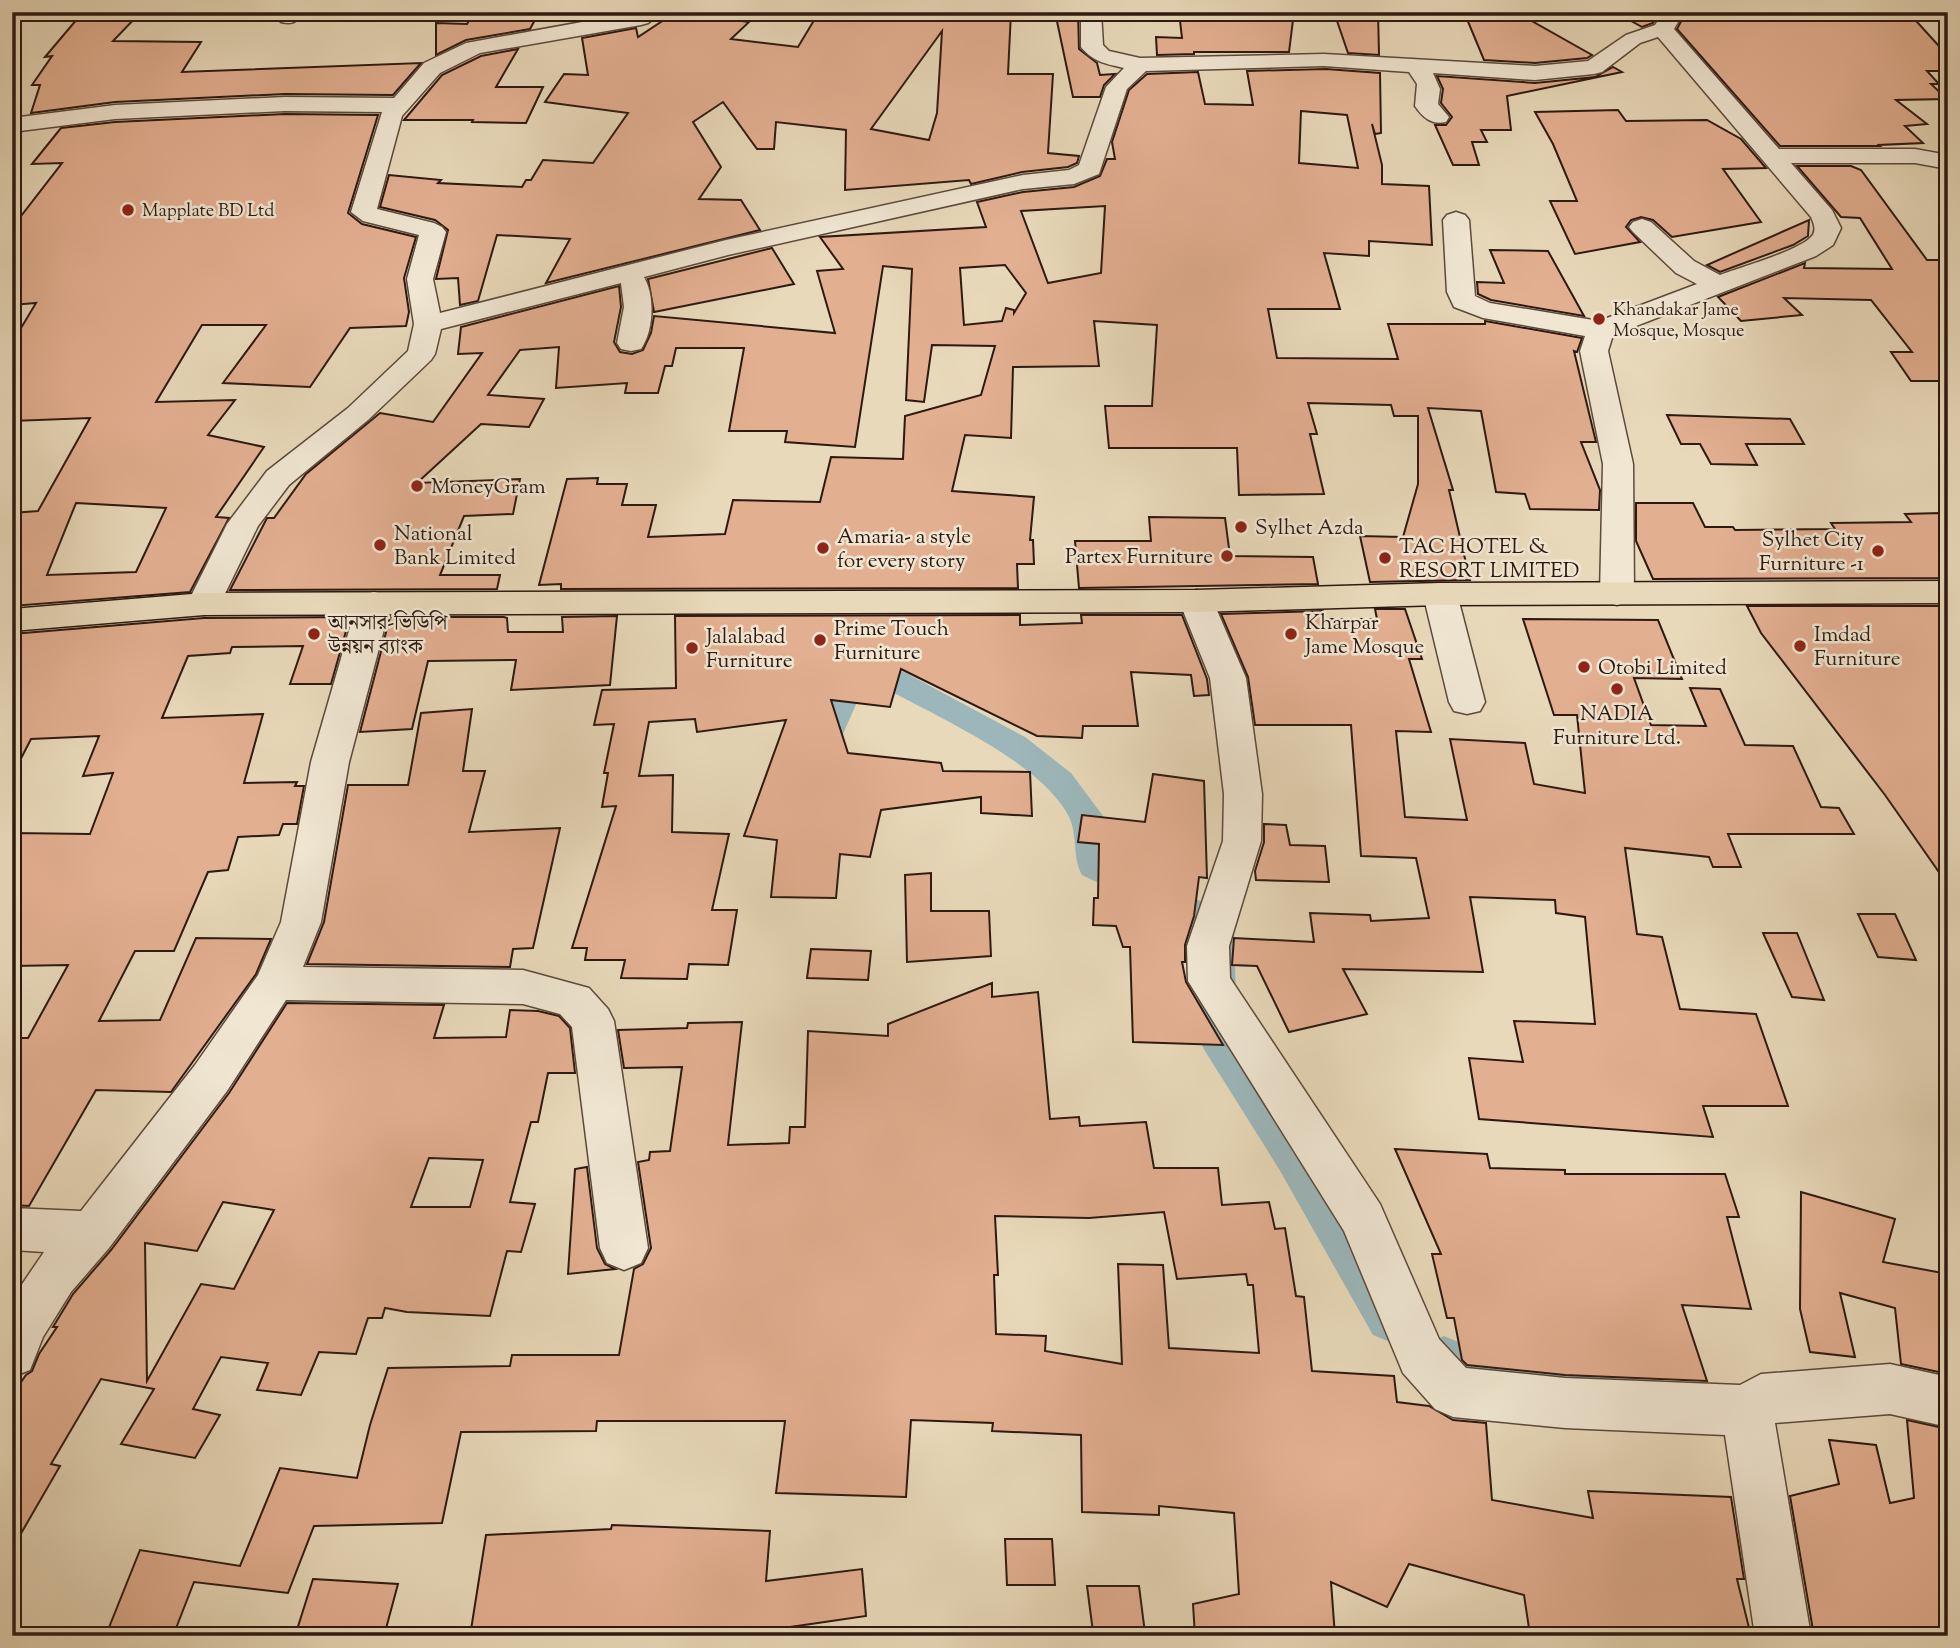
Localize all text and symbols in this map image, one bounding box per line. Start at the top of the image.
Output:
place label: Mapplate BD Ltd [142,199,274,225]
marker: Mapplate BD Ltd [120,202,136,218]
place label: Khandakar Jame Mosque, Mosque [1613,298,1745,345]
marker: Khandakar Jame Mosque, Mosque [1591,311,1607,327]
place label: MoneyGram [431,473,546,503]
marker: MoneyGram [409,478,425,494]
place label: Sylhet Azda [1255,514,1364,544]
marker: Sylhet Azda [1233,519,1249,535]
place label: National Bank Limited [394,520,516,574]
place label: Amaria- a style for every story [837,523,971,577]
place label: Sylhet City Furniture -1 [1759,526,1865,580]
place label: TAC HOTEL & RESORT LIMITED [1399,533,1579,587]
marker: National Bank Limited [372,537,388,553]
marker: Amaria- a style for every story [815,540,831,556]
place label: Partex Furniture [1065,543,1213,573]
marker: Sylhet City Furniture -1 [1870,543,1886,559]
marker: Partex Furniture [1219,548,1235,564]
marker: TAC HOTEL & RESORT LIMITED [1377,550,1393,566]
place label: আনসার-ভিডিপি উন্নয়ন ব্যাংক [327,609,448,663]
place label: Kharpar Jame Mosque [1304,609,1424,663]
place label: Prime Touch Furniture [834,615,949,669]
place label: Imdad Furniture [1814,621,1901,675]
place label: Jalalabad Furniture [705,623,793,677]
marker: আনসার-ভিডিপি উন্নয়ন ব্যাংক [306,626,322,642]
marker: Kharpar Jame Mosque [1283,626,1299,642]
marker: Prime Touch Furniture [812,632,828,648]
marker: Imdad Furniture [1792,638,1808,654]
marker: Jalalabad Furniture [684,640,700,656]
place label: Otobi Limited [1598,654,1727,684]
marker: Otobi Limited [1576,659,1592,675]
marker: NADIA Furniture Ltd. [1609,681,1625,697]
place label: NADIA Furniture Ltd. [1553,700,1681,754]

